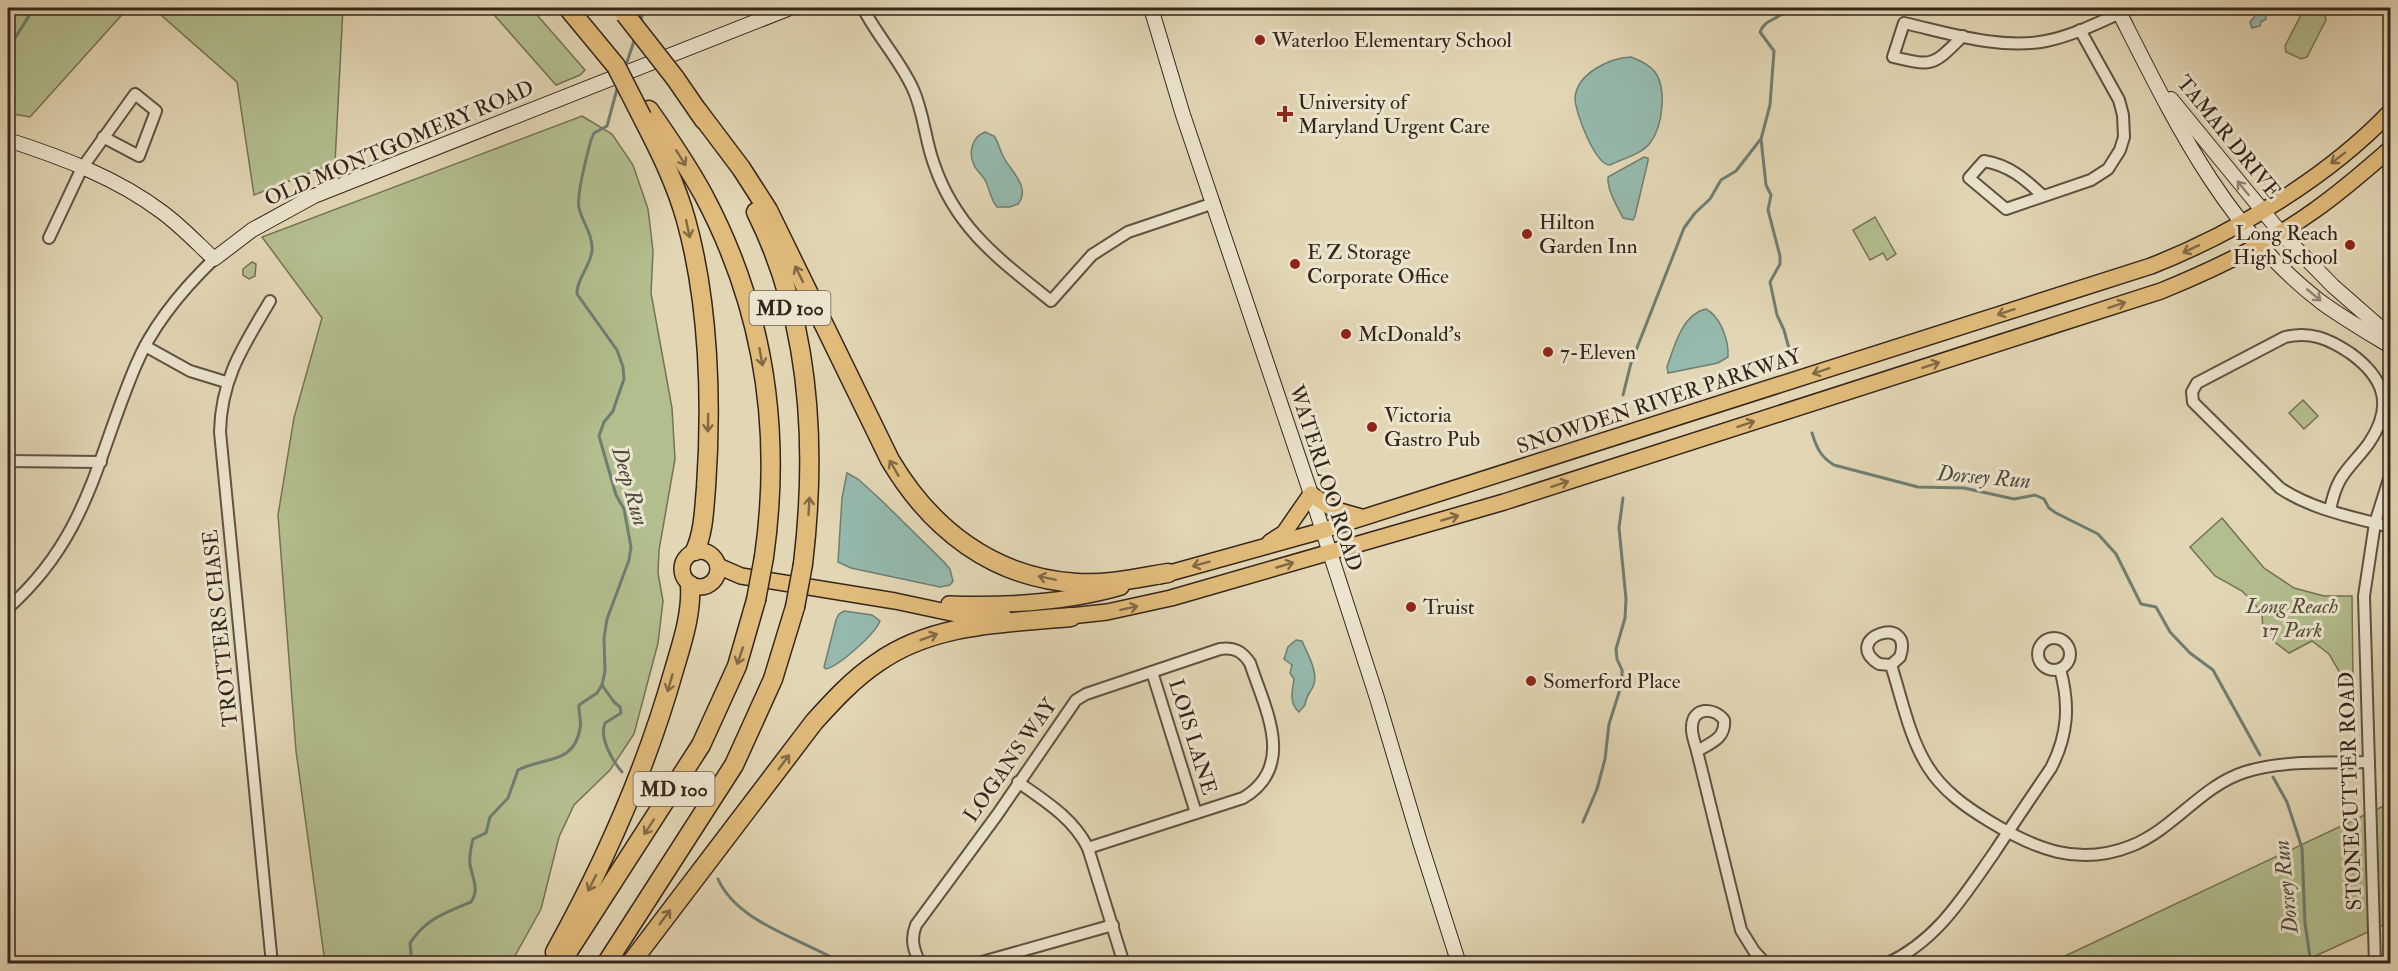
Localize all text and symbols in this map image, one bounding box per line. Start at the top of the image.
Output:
place label: Waterloo Elementary School [1271,27,1513,54]
marker: Waterloo Elementary School [1253,33,1267,47]
street label: TAMAR DRIVE [2170,70,2287,205]
street label: OLD MONTGOMERY ROAD [260,74,538,213]
place label: University of Maryland Urgent Care [1298,89,1490,140]
marker: University of Maryland Urgent Care [1276,105,1294,123]
one-way arrow [676,149,688,166]
one-way arrow [2330,151,2346,164]
one-way arrow [2236,181,2250,196]
place label: Hilton Garden Inn [1539,209,1638,260]
one-way arrow [683,219,695,238]
place label: Long Reach High School [2233,220,2339,271]
marker: Hilton Garden Inn [1520,227,1534,241]
marker: Long Reach High School [2343,238,2357,252]
place label: E Z Storage Corporate Office [1307,239,1449,290]
one-way arrow [2182,244,2200,256]
marker: E Z Storage Corporate Office [1288,257,1302,271]
one-way arrow [792,265,804,283]
one-way arrow [2306,289,2322,302]
road number: MD 100 [750,291,830,325]
one-way arrow [2107,299,2126,310]
one-way arrow [1997,307,2016,318]
place label: McDonald's [1358,321,1461,348]
marker: McDonald's [1339,327,1353,341]
place label: 7-Eleven [1560,339,1636,366]
street label: SNOWDEN RIVER PARKWAY [1513,342,1805,460]
marker: 7-Eleven [1541,345,1555,359]
one-way arrow [756,347,767,367]
one-way arrow [1921,359,1940,370]
one-way arrow [1812,367,1831,378]
street label: WATERLOO ROAD [1282,381,1368,575]
place label: Victoria Gastro Pub [1384,402,1480,453]
one-way arrow [703,412,714,432]
one-way arrow [1736,418,1755,429]
marker: Victoria Gastro Pub [1365,420,1379,434]
water label: Deep Run [605,442,655,529]
water label: Dorsey Run [1935,459,2032,495]
one-way arrow [888,460,900,477]
one-way arrow [1550,478,1569,489]
one-way arrow [804,497,815,517]
one-way arrow [1440,511,1459,523]
street label: TROTTERS CHASE [197,528,244,728]
one-way arrow [1192,559,1211,570]
one-way arrow [1275,559,1294,570]
one-way arrow [1038,572,1058,583]
park label: Long Reach 17 Park [2245,593,2338,644]
place label: Truist [1423,594,1475,621]
marker: Truist [1404,600,1418,614]
one-way arrow [1118,602,1138,613]
one-way arrow [919,631,938,642]
one-way arrow [734,646,745,665]
place label: Somerford Place [1543,668,1681,695]
street label: STONECUTTER ROAD [2333,671,2368,911]
one-way arrow [664,673,676,692]
marker: Somerford Place [1524,674,1538,688]
street label: LOIS LANE [1162,676,1223,798]
street label: LOGANS WAY [958,692,1064,828]
one-way arrow [777,754,790,770]
road number: MD 100 [634,772,714,806]
one-way arrow [643,819,655,835]
water label: Dorsey Run [2267,839,2305,936]
one-way arrow [585,874,597,892]
one-way arrow [659,909,672,925]

